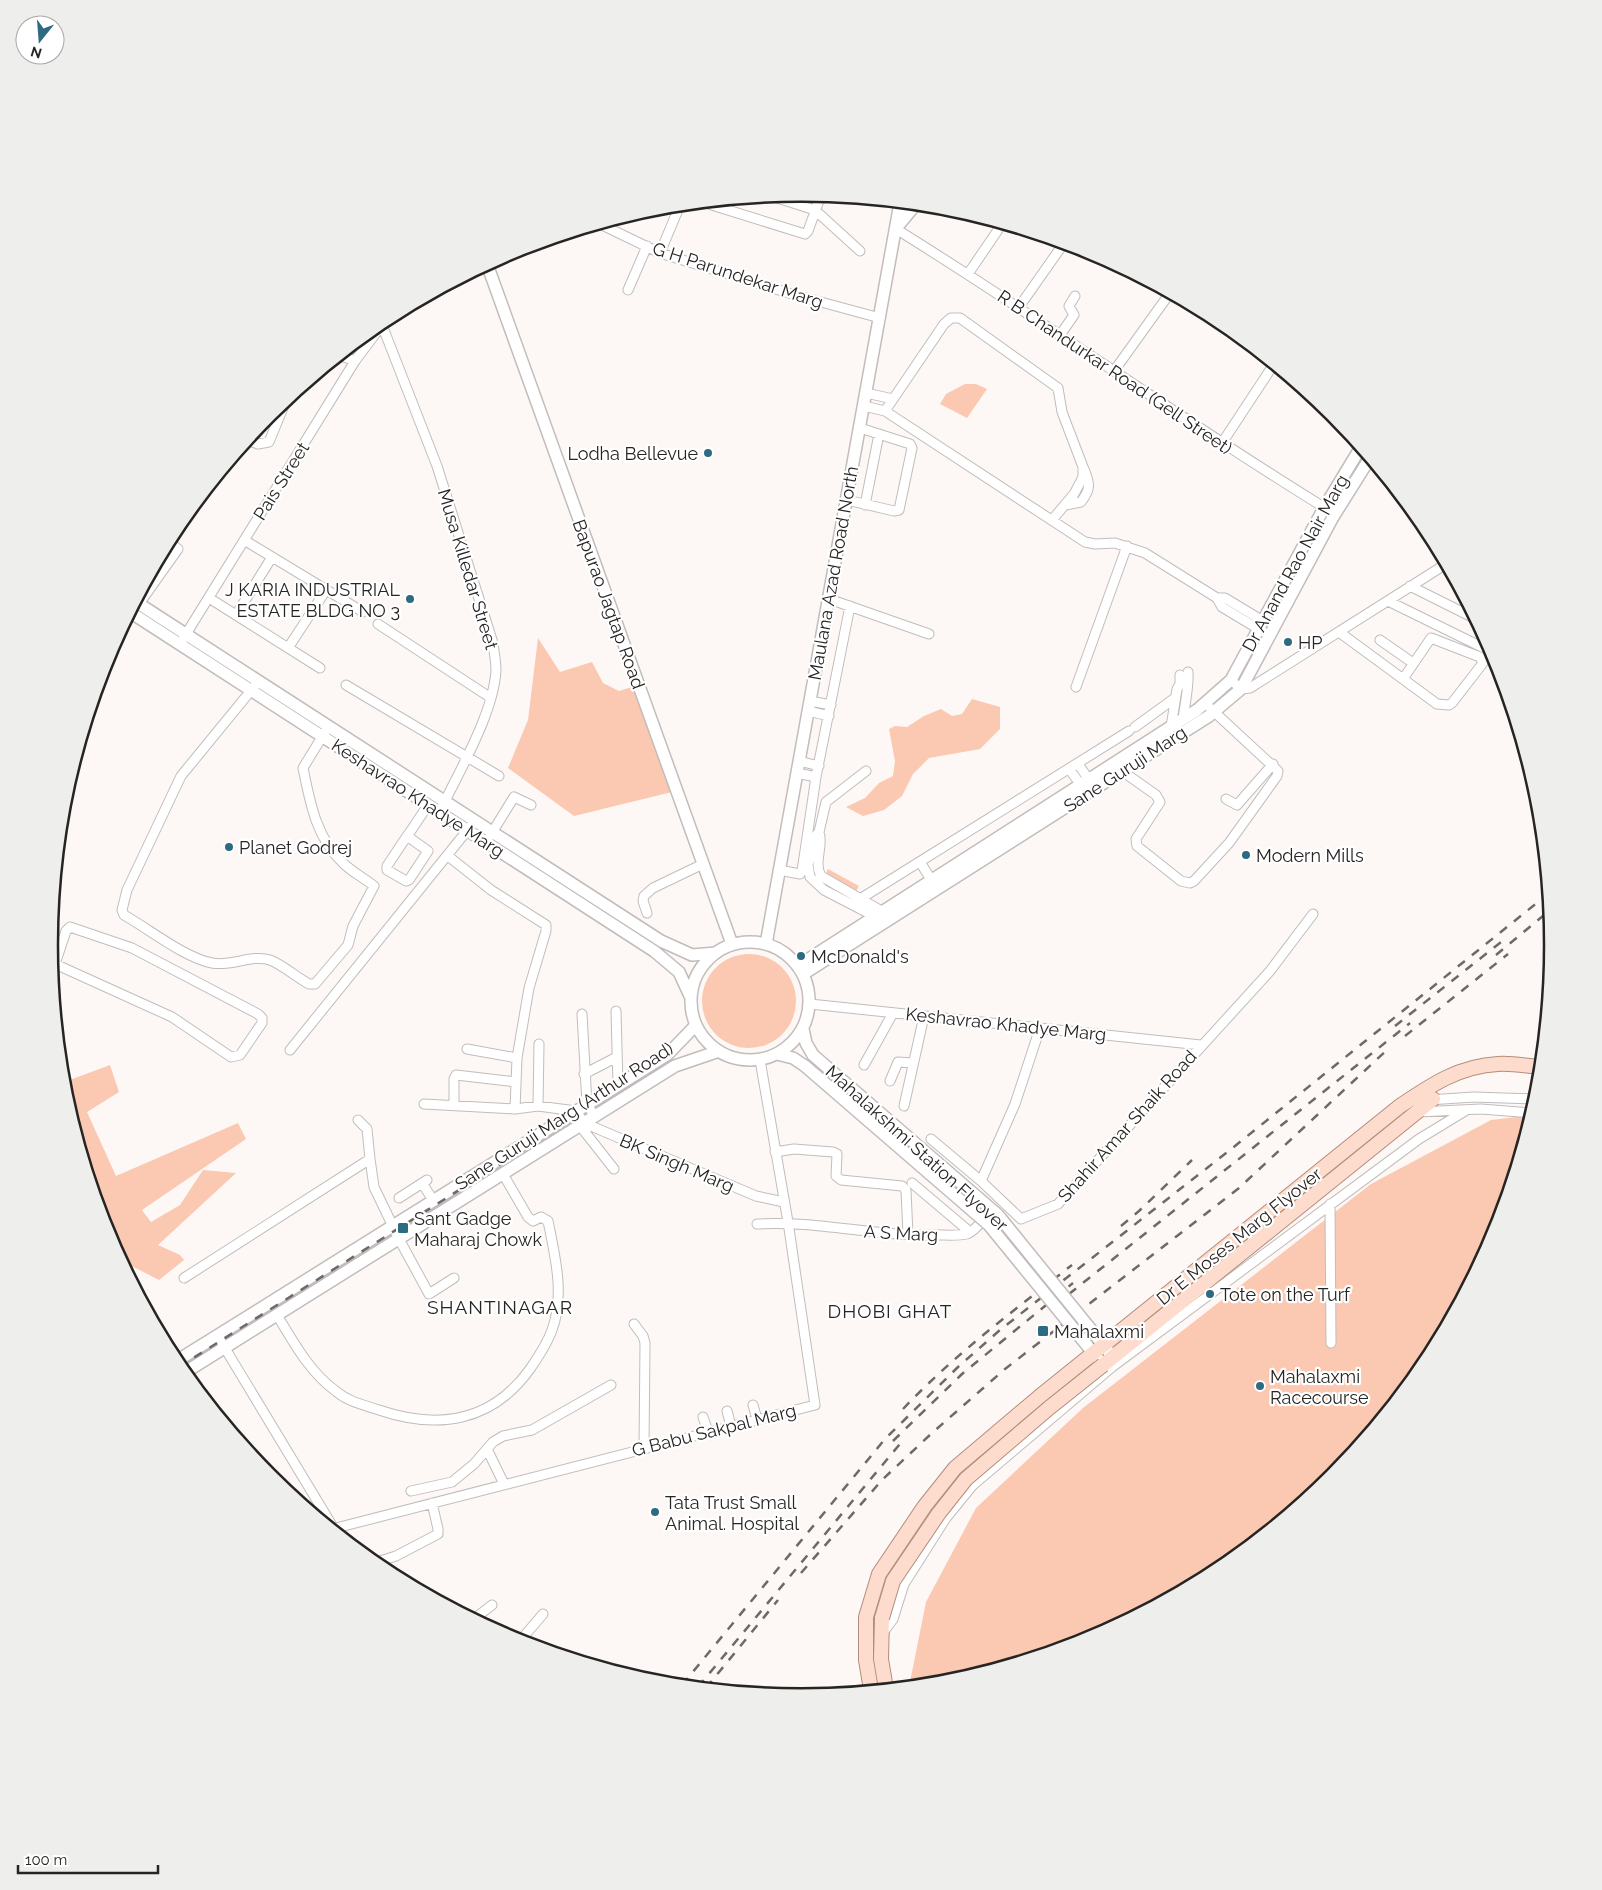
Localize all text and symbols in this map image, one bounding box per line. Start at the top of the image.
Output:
north arrow [15,15,65,65]
text: N [29,43,44,62]
street label: G H Parundekar Marg [650,238,826,312]
street label: R B Chandurkar Road (Gell Street) [994,285,1236,459]
street label: Pais Street [249,438,313,524]
place label: Lodha Bellevue [567,443,698,464]
marker: Lodha Bellevue [702,447,714,459]
street label: Maulana Azad Road North [804,464,862,682]
street label: Dr Anand Rao Nair Marg [1238,471,1352,655]
street label: Musa Killedar Street [434,486,502,652]
street label: Bapurao Jagtap Road [569,516,649,692]
place label: J KARIA INDUSTRIAL ESTATE BLDG NO 3 [225,579,400,621]
marker: J KARIA INDUSTRIAL ESTATE BLDG NO 3 [404,593,416,605]
place label: HP [1298,632,1322,653]
marker: HP [1282,636,1294,648]
street label: Sane Guruji Marg [1060,721,1190,817]
street label: Keshavrao Khadye Marg [328,734,508,862]
place label: Planet Godrej [239,837,352,858]
marker: Planet Godrej [223,841,235,853]
place label: Modern Mills [1256,845,1364,866]
marker: Modern Mills [1240,849,1252,861]
place label: McDonald's [811,946,909,967]
marker: McDonald's [795,950,807,962]
street label: Keshavrao Khadye Marg [905,1003,1107,1045]
street label: Sane Guruji Marg (Arthur Road) [451,1037,677,1194]
street label: Shahir Amar Shaik Road [1053,1046,1201,1206]
street label: Mahalakshmi Station Flyover [822,1061,1013,1236]
street label: BK Singh Marg [617,1129,737,1197]
street label: Dr E Moses Marg Flyover [1152,1163,1326,1309]
place label: Sant Gadge Maharaj Chowk [414,1208,542,1250]
marker: Sant Gadge Maharaj Chowk [396,1221,410,1235]
street label: A S Marg [863,1221,939,1245]
place label: Tote on the Turf [1220,1284,1351,1305]
marker: Tote on the Turf [1204,1288,1216,1300]
district label: SHANTINAGAR [427,1296,573,1318]
district label: DHOBI GHAT [828,1300,952,1322]
place label: Mahalaxmi [1054,1321,1144,1342]
marker: Mahalaxmi [1036,1324,1050,1338]
place label: Mahalaxmi Racecourse [1270,1366,1369,1408]
marker: Mahalaxmi Racecourse [1254,1380,1266,1392]
street label: G Babu Sakpal Marg [630,1399,798,1461]
place label: Tata Trust Small Animal. Hospital [665,1492,799,1534]
marker: Tata Trust Small Animal. Hospital [649,1506,661,1518]
scale bar [18,1842,158,1874]
text: 100 m [25,1851,67,1869]

